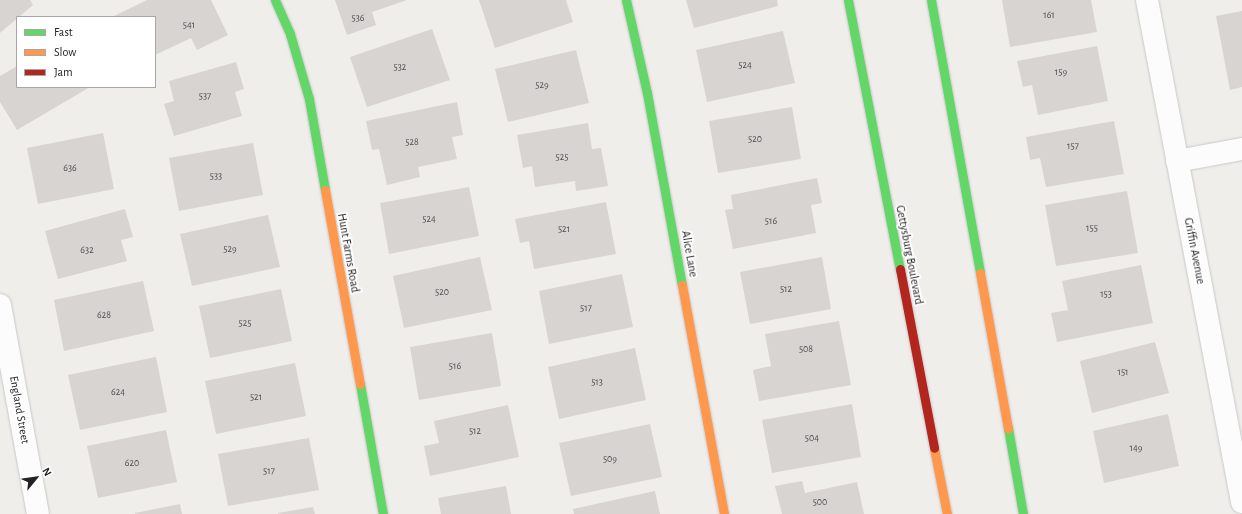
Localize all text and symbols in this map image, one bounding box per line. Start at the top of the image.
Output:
house number: 161 [1043,10,1055,22]
house number: 536 [352,13,364,25]
legend [16,16,156,88]
house number: 541 [183,20,195,32]
text: Fast [54,26,73,38]
text: Slow [54,46,76,58]
house number: 524 [738,60,752,72]
house number: 532 [394,62,406,74]
text: Jam [54,66,73,78]
house number: 159 [1055,67,1067,79]
house number: 529 [535,80,549,92]
house number: 537 [199,91,211,103]
house number: 520 [748,134,762,146]
house number: 528 [405,137,419,149]
house number: 157 [1067,141,1079,153]
house number: 525 [556,152,568,164]
house number: 636 [63,163,77,175]
house number: 533 [210,171,222,183]
street label: Gettysburg Boulevard [892,204,926,306]
street label: Hunt Farms Road [334,212,362,294]
house number: 524 [422,214,436,226]
house number: 516 [765,216,777,228]
street label: Griffin Avenue [1181,217,1207,285]
house number: 155 [1086,223,1098,235]
house number: 521 [558,224,570,236]
street label: Alice Lane [678,230,700,278]
house number: 529 [223,244,237,256]
house number: 632 [80,245,94,257]
house number: 512 [780,284,792,296]
house number: 520 [435,287,449,299]
house number: 153 [1100,289,1112,301]
house number: 517 [580,303,592,315]
house number: 628 [97,310,111,322]
house number: 525 [239,318,251,330]
house number: 508 [799,344,813,356]
house number: 516 [449,361,461,373]
house number: 151 [1117,367,1129,379]
street label: England Street [6,375,32,445]
house number: 513 [591,377,603,389]
house number: 624 [111,387,125,399]
house number: 521 [250,392,262,404]
house number: 512 [469,426,481,438]
house number: 504 [805,433,819,445]
house number: 149 [1130,443,1142,455]
house number: 509 [603,454,617,466]
north arrow [16,458,56,498]
house number: 620 [125,458,139,470]
text: N [40,466,54,478]
house number: 517 [263,466,275,478]
house number: 500 [813,497,827,509]

